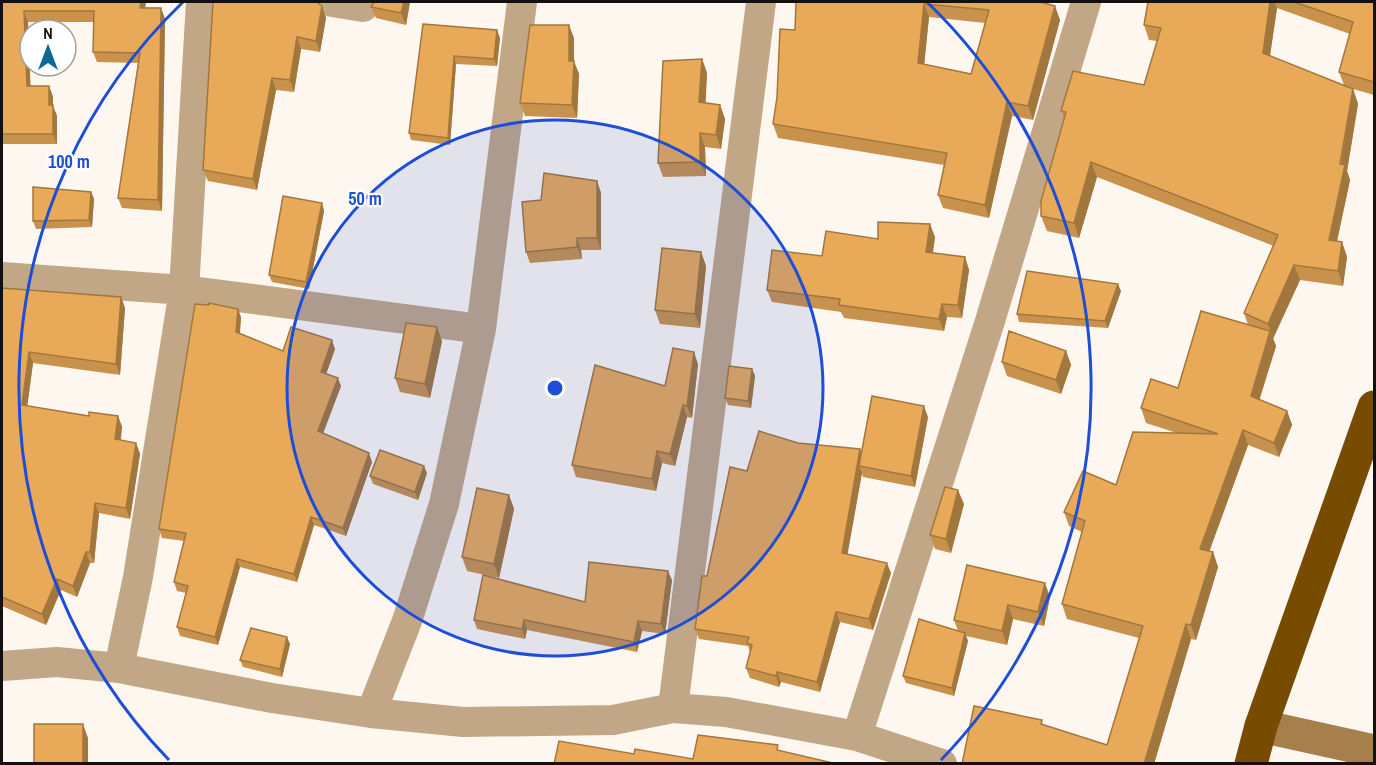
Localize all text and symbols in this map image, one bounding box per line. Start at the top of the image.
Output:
north arrow [18,18,78,78]
text: N [43,22,53,44]
text: 100 m [48,149,90,174]
text: 50 m [348,186,382,211]
centre of rings [545,378,565,398]

